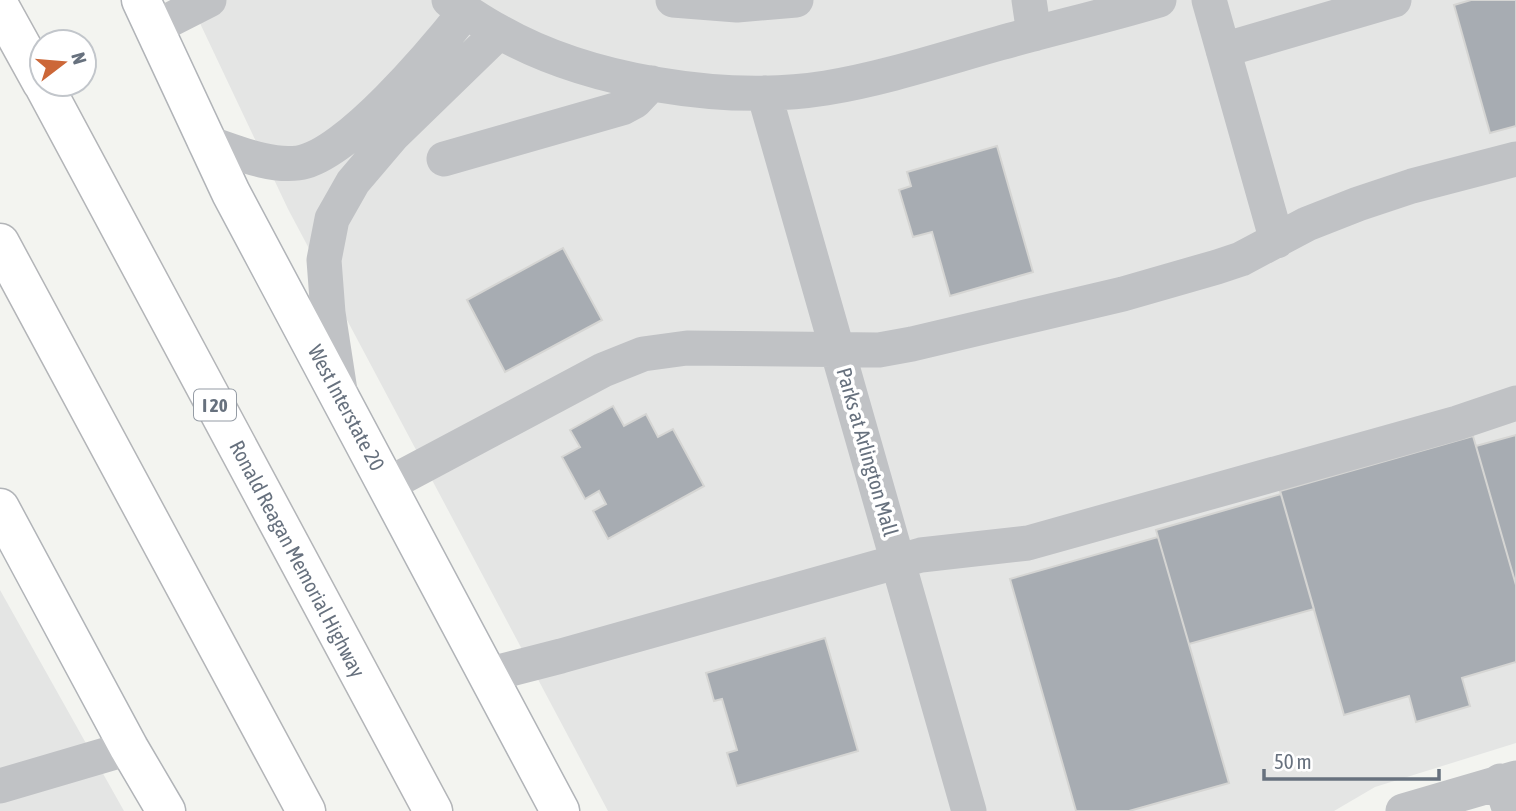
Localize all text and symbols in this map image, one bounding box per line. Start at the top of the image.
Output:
north arrow [28,28,98,98]
text: N [67,50,91,67]
street label: West Interstate 20 [304,341,390,475]
street label: Parks at Arlington Mall [832,365,904,539]
road number: I 20 [194,390,236,420]
street label: Ronald Reagan Memorial Highway [225,436,371,681]
scale bar [1264,738,1439,782]
text: 50 m [1274,749,1312,773]

